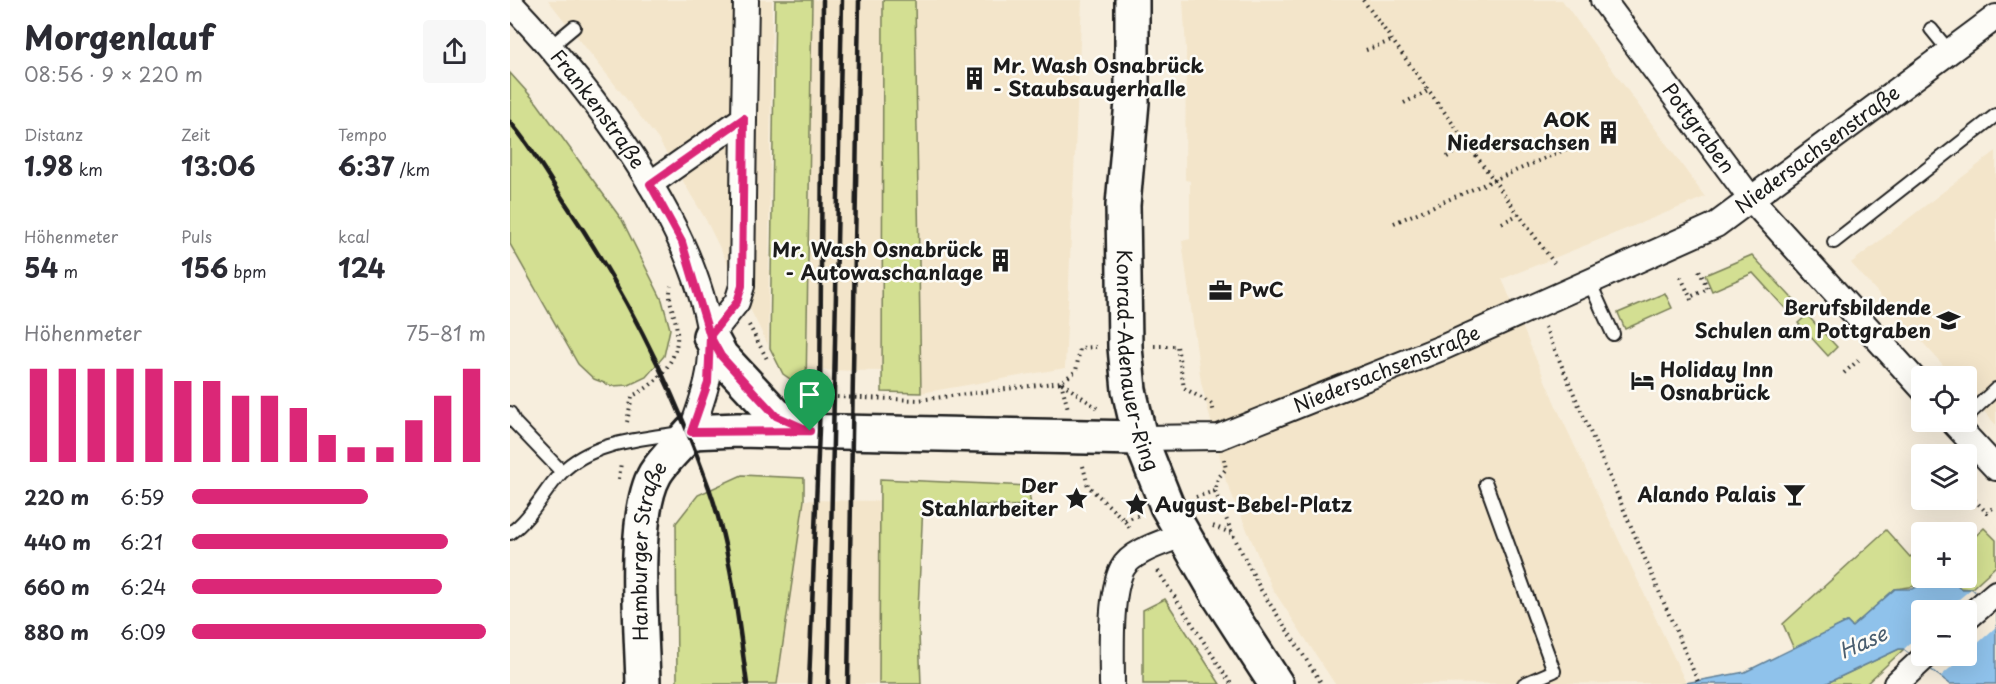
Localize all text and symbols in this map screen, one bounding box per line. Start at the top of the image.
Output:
text: Morgenlauf [24,11,214,61]
button: share [423,20,486,83]
street label: Frankenstraße [544,42,653,174]
place label: Mr. Wash Osnabrück - Staubsaugerhalle [993,50,1204,103]
text: 08:56 · 9 × 220 m [24,59,203,89]
building icon: Mr. Wash Osnabrück - Staubsaugerhalle [962,65,988,91]
street label: Pottgraben [1656,76,1743,179]
street label: Niedersachsenstraße [1728,77,1906,220]
place label: AOK Niedersachsen [1447,104,1590,157]
building icon: AOK Niedersachsen [1595,119,1621,145]
text: Distanz [24,122,83,146]
text: Zeit [181,122,210,146]
text: Tempo [338,122,387,146]
text: 1.98 [24,146,74,185]
text: 13:06 [181,146,256,185]
text: 6:37 [338,146,394,185]
text: km [74,157,103,181]
text: /km [394,157,430,181]
text: Höhenmeter [24,224,118,248]
text: Puls [181,224,212,248]
text: kcal [338,224,370,248]
place label: Mr. Wash Osnabrück - Autowaschanlage [772,234,984,287]
text: 54 [24,248,58,287]
text: 156 [181,248,228,287]
text: 124 [338,248,385,287]
building icon: Mr. Wash Osnabrück - Autowaschanlage [988,248,1014,274]
street label: Konrad-Adenauer-Ring [1110,249,1168,475]
text: m [58,259,78,283]
text: bpm [228,259,267,283]
place label: PwC [1239,274,1284,304]
office icon: PwC [1208,277,1234,303]
place label: Berufsbildende Schulen am Pottgraben [1694,292,1931,345]
school or university icon: Berufsbildende Schulen am Pottgraben [1936,307,1962,333]
street label: Niedersachsenstraße [1289,317,1485,420]
text: Höhenmeter [24,318,142,348]
text: 75–81 m [406,318,486,348]
place label: Holiday Inn Osnabrück [1660,354,1773,407]
map controls [1911,366,1977,666]
button: locate [1911,366,1977,432]
hotel icon: Holiday Inn Osnabrück [1629,368,1655,394]
pin [784,369,835,431]
icon: arrive [793,378,826,411]
button: layers [1911,444,1977,510]
street label: Hamburger Straße [624,454,674,642]
place label: Der Stahlarbeiter [921,470,1059,523]
place label: Alando Palais [1636,479,1776,509]
text: 220 m [24,482,89,512]
text: 6:59 [120,482,165,512]
bar icon: Alando Palais [1781,482,1807,508]
place icon: Der Stahlarbeiter [1063,485,1089,511]
place label: August-Bebel-Platz [1155,489,1352,519]
place icon: August-Bebel-Platz [1124,492,1150,518]
button: + [1911,522,1977,588]
text: 440 m [24,527,91,557]
text: 6:21 [120,527,163,557]
text: 660 m [24,572,90,602]
text: 6:24 [120,572,167,602]
button: − [1911,600,1977,666]
water label: Hase [1833,616,1893,666]
text: 880 m [24,617,89,647]
text: 6:09 [120,617,166,647]

